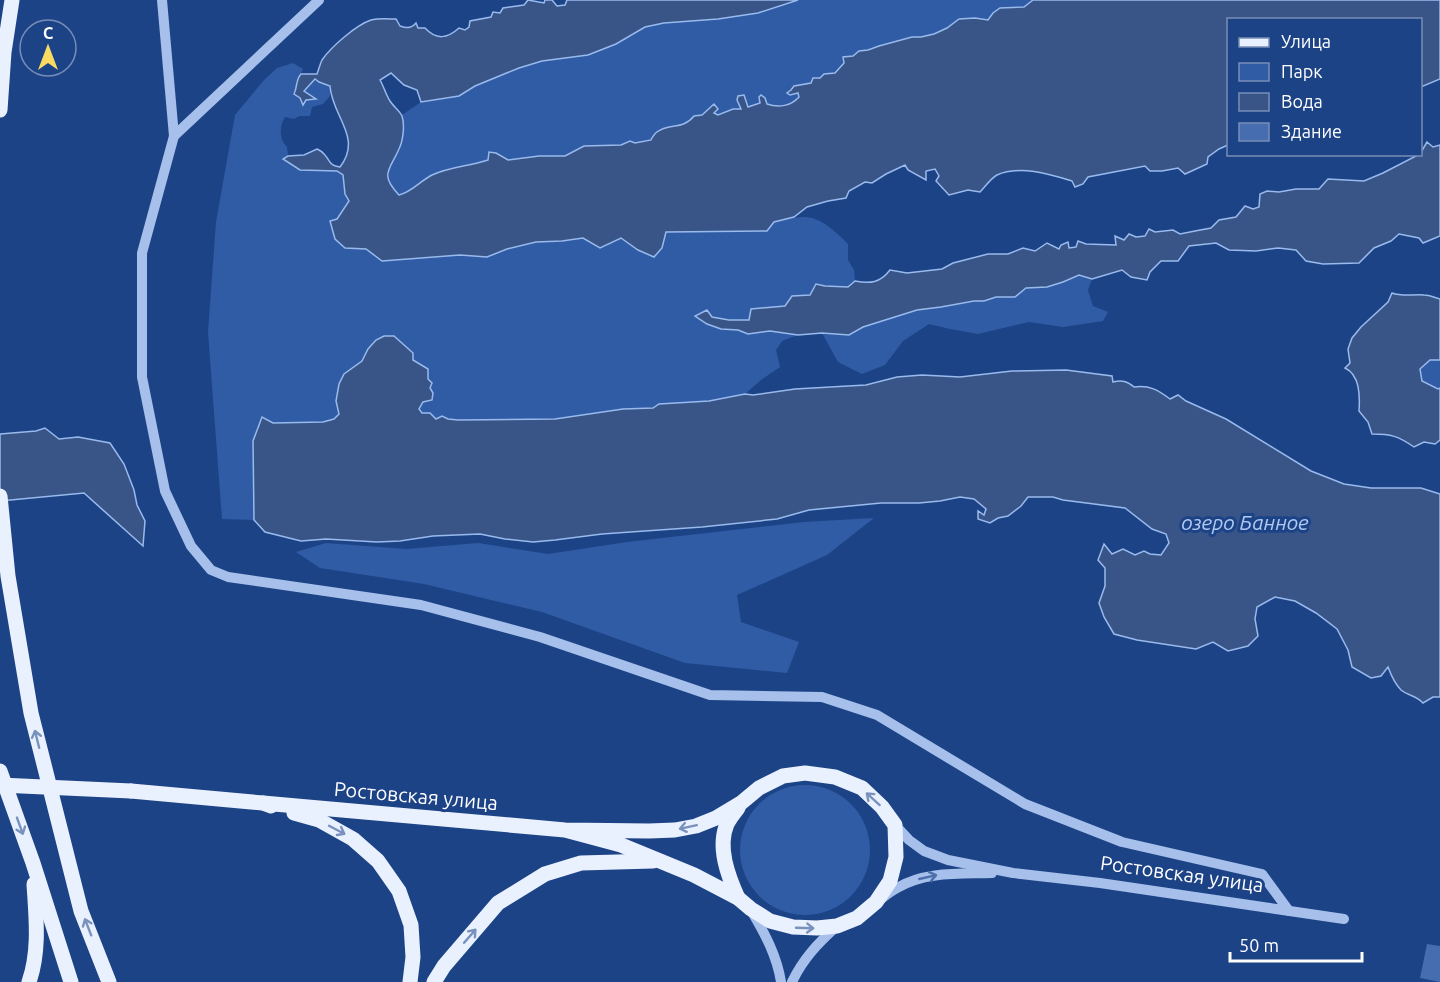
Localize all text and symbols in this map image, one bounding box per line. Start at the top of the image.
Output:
north arrow [18,18,78,78]
legend [1227,18,1422,156]
text: С [43,24,53,42]
text: Улица [1281,31,1331,51]
text: Парк [1281,61,1322,81]
text: Вода [1281,91,1323,111]
text: Здание [1281,121,1342,141]
water label: озеро Банное [1181,510,1309,534]
one-way arrow [31,730,43,749]
street label: Ростовская улица [333,777,499,814]
one-way arrow [866,792,881,806]
one-way arrow [15,816,26,835]
one-way arrow [679,822,699,833]
one-way arrow [328,825,346,836]
street label: Ростовская улица [1099,851,1265,896]
one-way arrow [918,871,937,883]
one-way arrow [81,919,92,937]
one-way arrow [794,922,814,934]
scale bar [1230,925,1362,963]
one-way arrow [463,929,477,944]
text: 50 m [1239,935,1279,955]

